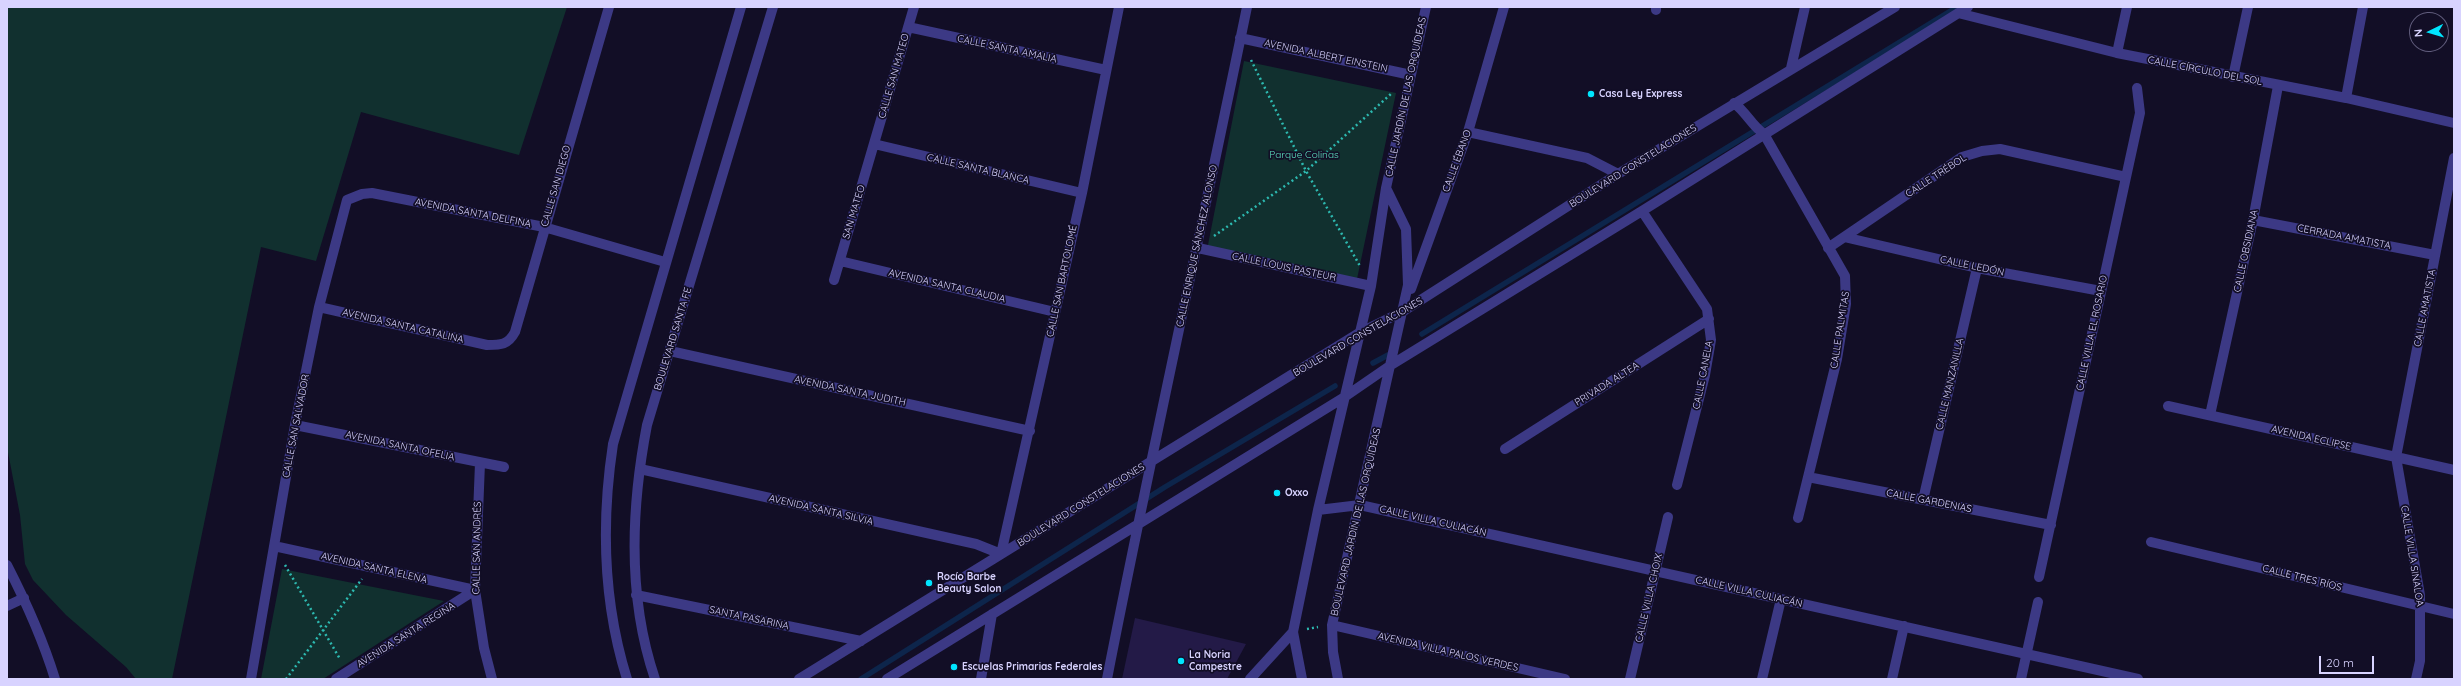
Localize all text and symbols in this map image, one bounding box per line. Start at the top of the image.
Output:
north arrow [2409,12,2449,52]
street label: CALLE JARDÍN DE LAS ORQUÍDEAS [1383,16,1429,178]
text: N [2411,28,2425,38]
street label: CALLE SAN MATEO [876,32,912,120]
street label: CALLE SANTA AMALIA [956,33,1058,65]
street label: AVENIDA ALBERT EINSTEIN [1263,37,1389,75]
street label: CALLE CÍRCULO DEL SOL [2147,54,2263,88]
place label: Casa Ley Express [1599,88,1682,100]
marker: Casa Ley Express [1586,89,1596,99]
street label: BOULEVARD CONSTELACIONES [1567,122,1699,210]
street label: CALLE ÉBANO [1440,128,1474,194]
street label: CALLE SAN DIEGO [539,144,573,228]
park label: Parque Colinas [1269,149,1339,161]
street label: CALLE SANTA BLANCA [926,151,1030,187]
street label: CALLE TRÉBOL [1903,152,1969,200]
street label: CALLE ENRIQUE SÁNCHEZ ALONSO [1174,164,1220,328]
street label: SAN MATEO [840,184,868,240]
street label: AVENIDA SANTA DELFINA [414,196,532,230]
street label: CALLE OBSIDIANA [2231,209,2261,293]
street label: CERRADA AMATISTA [2296,222,2392,252]
street label: CALLE SAN BARTOLOMÉ [1044,224,1080,338]
street label: CALLE LOUIS PASTEUR [1231,250,1337,284]
street label: CALLE LEDÓN [1939,253,2005,279]
street label: AVENIDA SANTA CLAUDIA [887,267,1007,305]
street label: CALLE AMATISTA [2412,268,2438,348]
street label: CALLE VILLA EL ROSARIO [2074,274,2110,392]
street label: BOULEVARD SANTA FE [652,286,694,392]
street label: CALLE PALMITAS [1828,291,1852,369]
street label: BOULEVARD CONSTELACIONES [1291,295,1425,379]
street label: AVENIDA SANTA CATALINA [341,306,465,346]
street label: CALLE MANZANILLA [1934,337,1966,431]
street label: CALLE CANELA [1690,340,1716,410]
street label: PRIVADA ALTEA [1573,359,1641,409]
street label: CALLE SAN SALVADOR [280,373,312,479]
street label: AVENIDA SANTA JUDITH [793,373,907,409]
street label: AVENIDA ECLIPSE [2270,423,2352,453]
street label: BOULEVARD JARDÍN DE LAS ORQUÍDEAS [1329,427,1383,617]
street label: AVENIDA SANTA OFELIA [344,429,456,463]
street label: BOULEVARD CONSTELACIONES [1015,461,1147,549]
place label: Oxxo [1285,487,1308,499]
street label: CALLE GARDENIAS [1885,487,1973,515]
marker: Oxxo [1272,488,1282,498]
street label: AVENIDA SANTA SILVIA [768,492,874,528]
street label: CALLE SAN ANDRÉS [470,501,484,595]
street label: CALLE VILLA CULIACÁN [1378,503,1488,539]
street label: CALLE VILLA SINALOA [2398,505,2426,607]
street label: AVENIDA SANTA ELENA [320,550,428,586]
street label: CALLE VILLA CHOIX [1633,552,1665,644]
street label: CALLE TRES RÍOS [2261,562,2343,594]
place label: Rocío Barbe Beauty Salon [937,571,1001,594]
street label: CALLE VILLA CULIACÁN [1694,574,1804,610]
marker: Rocío Barbe Beauty Salon [924,578,934,588]
street label: AVENIDA SANTA REGINA [355,600,457,670]
street label: SANTA PASARINA [708,604,790,632]
street label: AVENIDA VILLA PALOS VERDES [1377,630,1519,674]
scale bar [2321,648,2376,674]
place label: La Noria Campestre [1189,649,1242,672]
text: 20 m [2326,655,2354,670]
marker: La Noria Campestre [1176,656,1186,666]
place label: Escuelas Primarias Federales [962,661,1102,673]
marker: Escuelas Primarias Federales [949,662,959,672]

